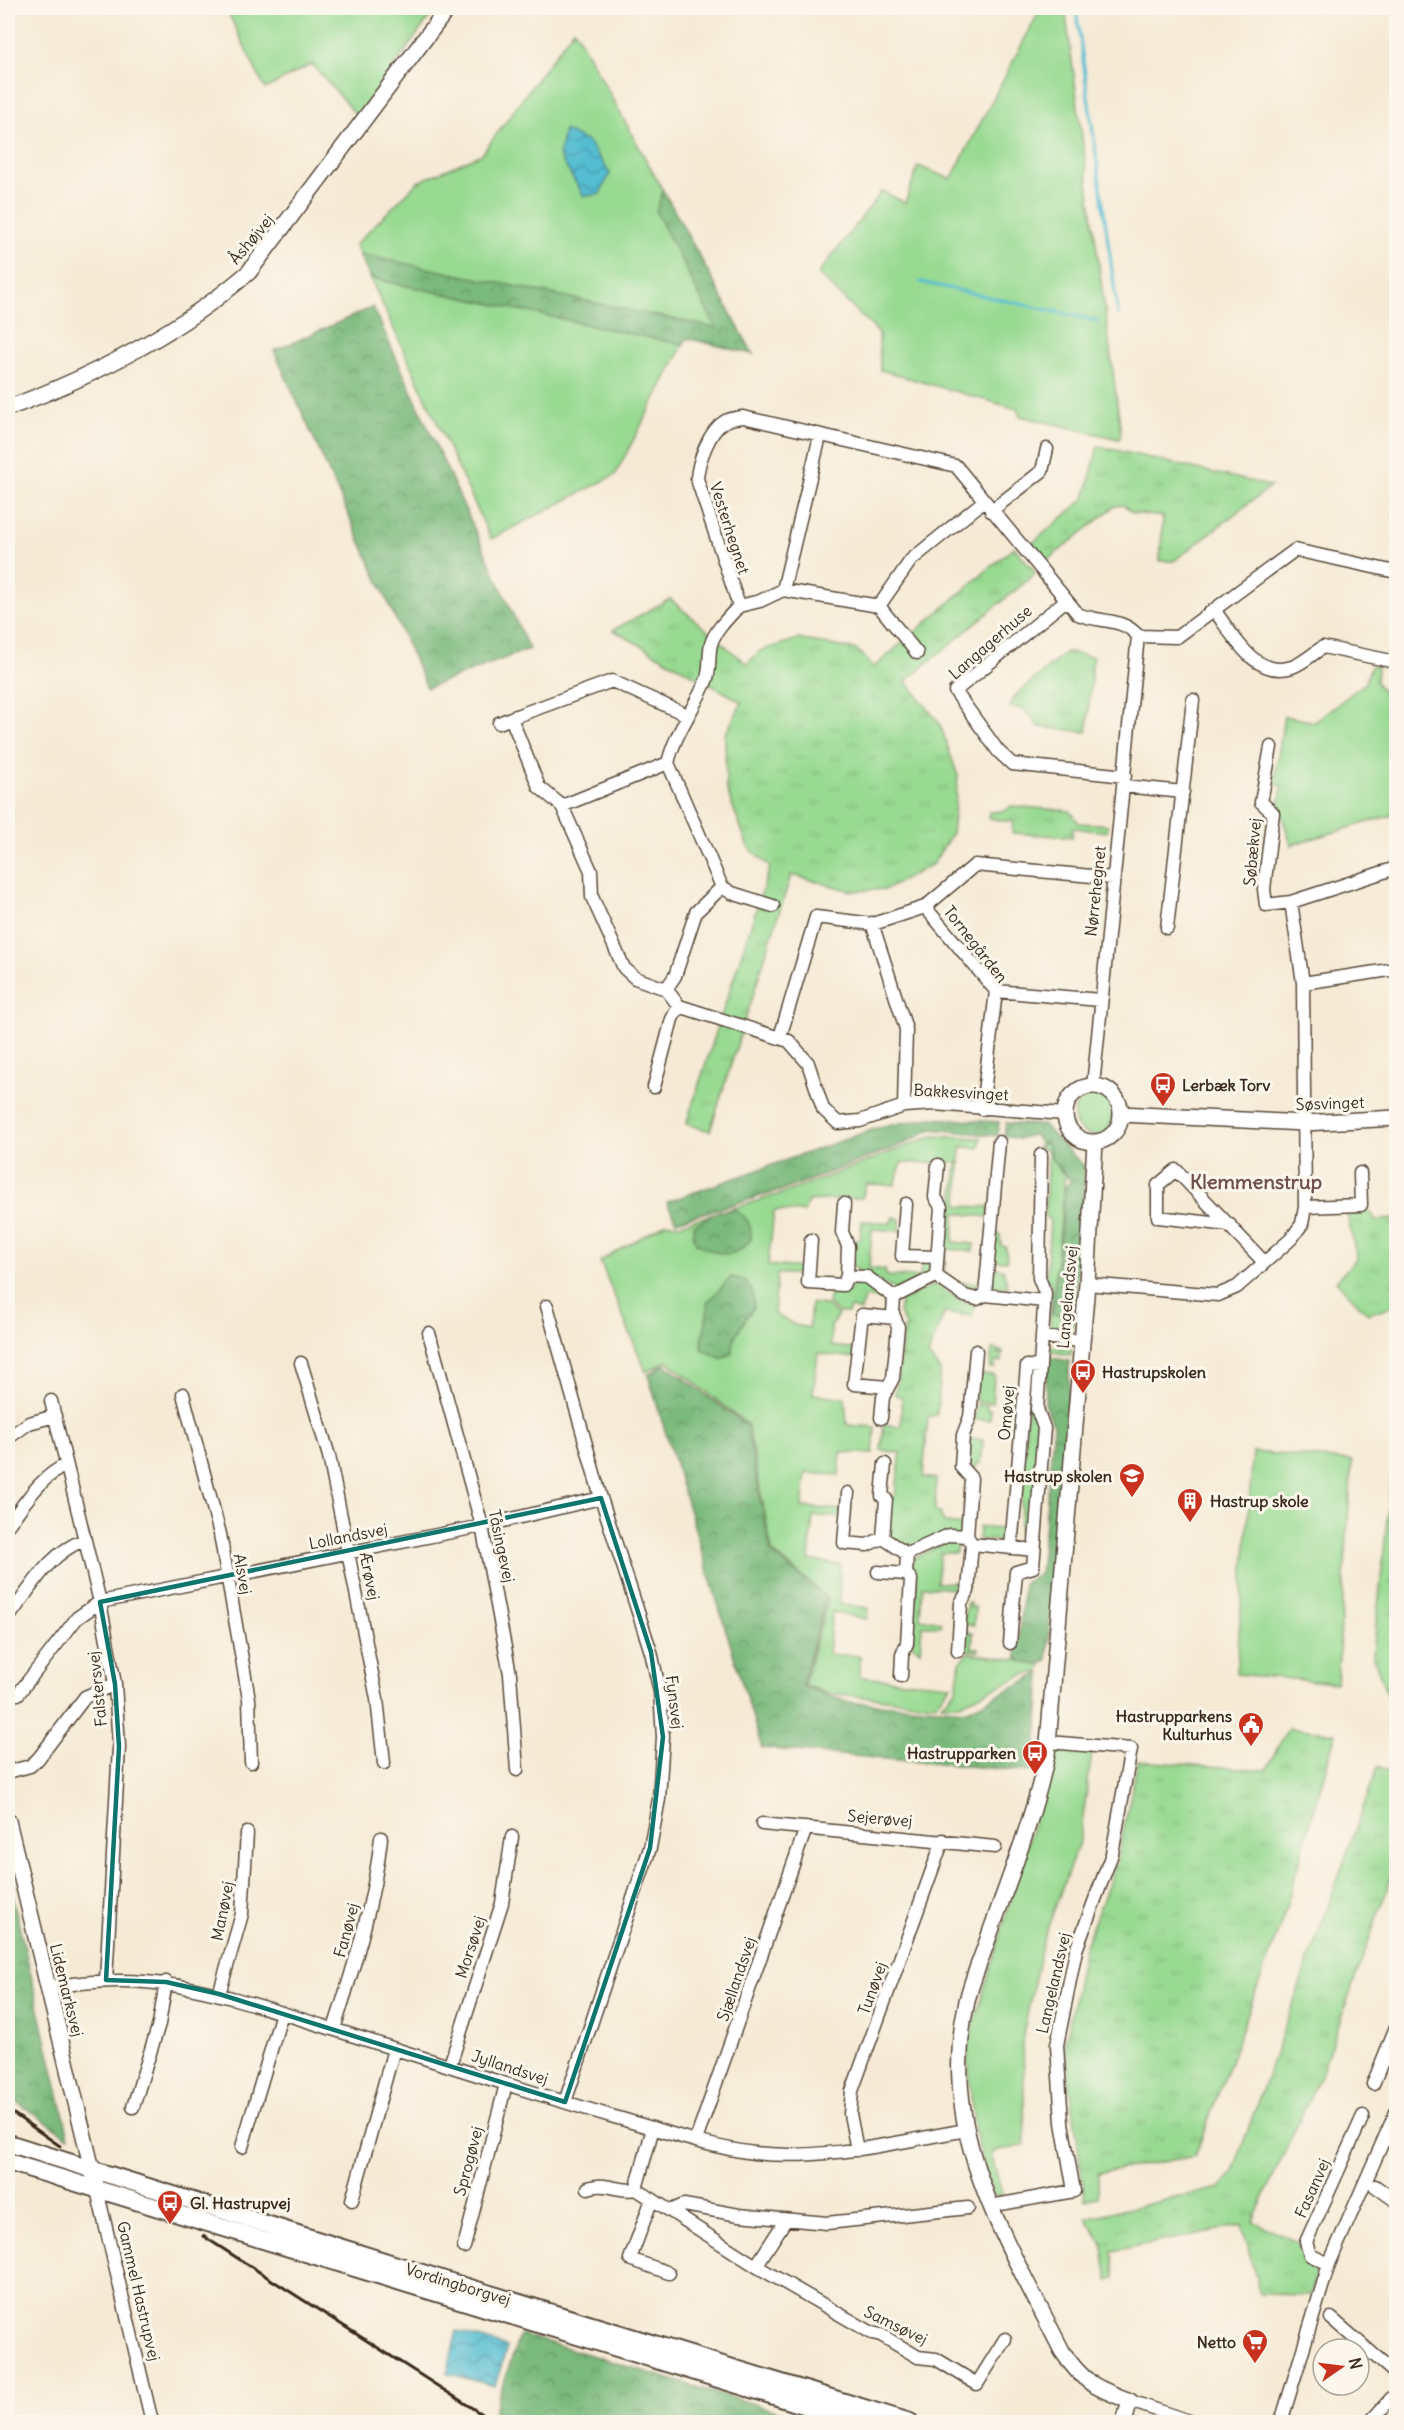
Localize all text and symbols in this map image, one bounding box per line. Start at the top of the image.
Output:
street label: Åshøjvej [224,210,278,268]
street label: Vesterhegnet [706,479,754,577]
street label: Langagerhuse [944,601,1036,683]
street label: Søbækvej [1239,817,1265,887]
street label: Nørrehegnet [1080,844,1110,937]
street label: Tornegården [940,901,1012,987]
bus stop icon: Lerbæk Torv [1148,1070,1178,1108]
place label: Lerbæk Torv [1182,1075,1270,1095]
street label: Bakkesvinget [913,1080,1010,1105]
street label: Søsvinget [1295,1092,1365,1114]
district label: Klemmenstrup [1190,1169,1322,1194]
street label: Langelandsvej [1053,1245,1081,1349]
bus stop icon: Hastrupskolen [1068,1357,1098,1395]
place label: Hastrupskolen [1102,1362,1206,1383]
street label: Omøvej [994,1385,1018,1441]
school or university icon: Hastrup skolen [1117,1461,1147,1499]
place label: Hastrup skolen [1004,1466,1112,1487]
building icon: Hastrup skole [1175,1486,1205,1524]
place label: Hastrup skole [1210,1491,1309,1512]
street label: Tåsingevej [485,1508,519,1584]
street label: Lollandsvej [307,1519,389,1553]
street label: Ærøvej [356,1550,384,1602]
street label: Alsvej [230,1552,256,1596]
street label: Falstersvej [83,1650,111,1728]
street label: Fynsvej [662,1674,688,1730]
place label: Hastrupparkens Kulturhus [1116,1706,1232,1744]
public building icon: Hastrupparkens Kulturhus [1236,1710,1266,1748]
bus stop icon: Hastrupparken [1020,1738,1050,1776]
place label: Hastrupparken [907,1743,1016,1764]
street label: Sejerøvej [847,1805,913,1831]
street label: Manøvej [206,1880,238,1942]
street label: Fanøvej [329,1901,363,1959]
street label: Morsøvej [451,1913,489,1981]
street label: Langelandsvej [1032,1930,1074,2036]
street label: Sjællandsvej [712,1934,760,2024]
street label: Lidemarksvej [46,1941,88,2039]
street label: Tunøvej [853,1959,891,2017]
street label: Jyllandsvej [469,2045,551,2089]
street label: Sprogøvej [449,2124,487,2198]
street label: Fasanvej [1290,2155,1334,2221]
bus stop icon: Gl. Hastrupvej [155,2188,185,2226]
place label: Gl. Hastrupvej [190,2193,291,2214]
street label: Gammel Hastrupvej [113,2219,165,2363]
street label: Vordingborgvej [403,2259,513,2309]
street label: Samsøvej [861,2301,931,2349]
supermarket icon: Netto [1240,2327,1270,2365]
place label: Netto [1197,2332,1236,2352]
north arrow [1311,2337,1371,2397]
text: N [1345,2356,1367,2371]

